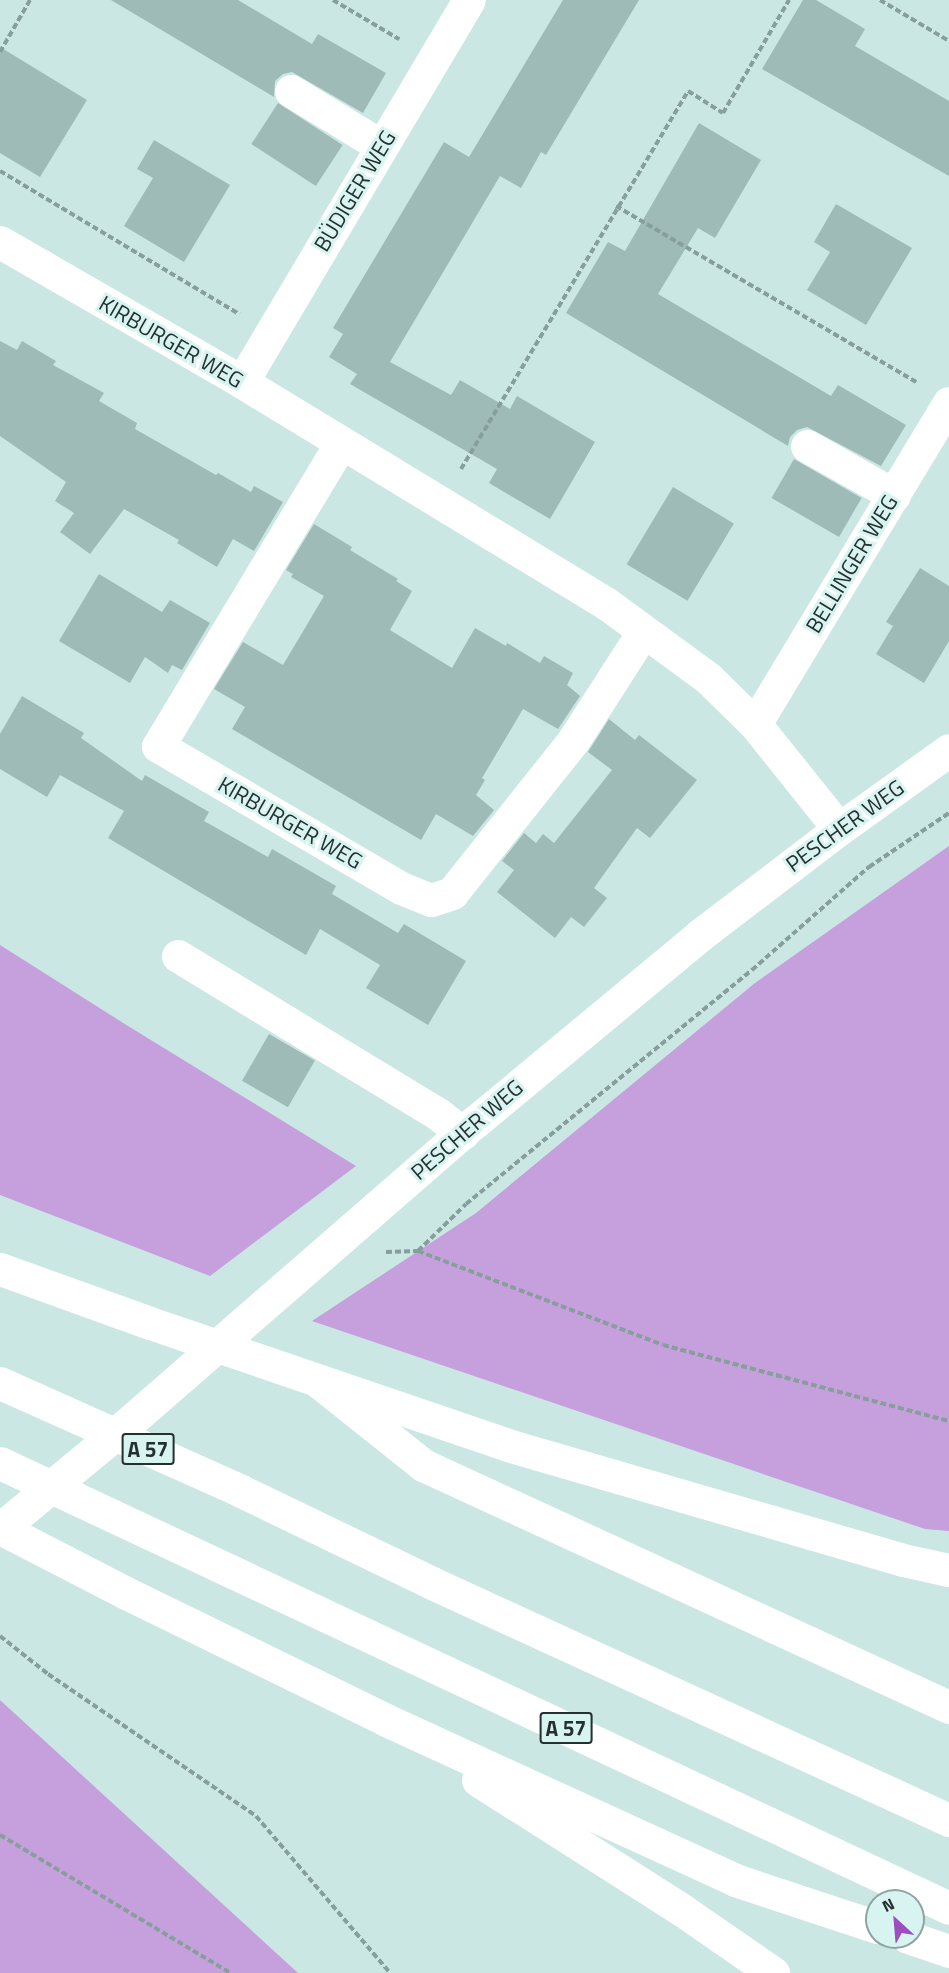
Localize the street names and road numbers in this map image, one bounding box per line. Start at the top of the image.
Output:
street label: BÜDIGER WEG [309,126,401,256]
street label: KIRBURGER WEG [94,290,248,394]
street label: BELLINGER WEG [800,490,904,638]
street label: KIRBURGER WEG [213,771,367,875]
street label: PESCHER WEG [781,774,909,878]
street label: PESCHER WEG [406,1074,528,1186]
road number: A 57 [121,1431,175,1467]
road number: A 57 [539,1710,593,1746]

